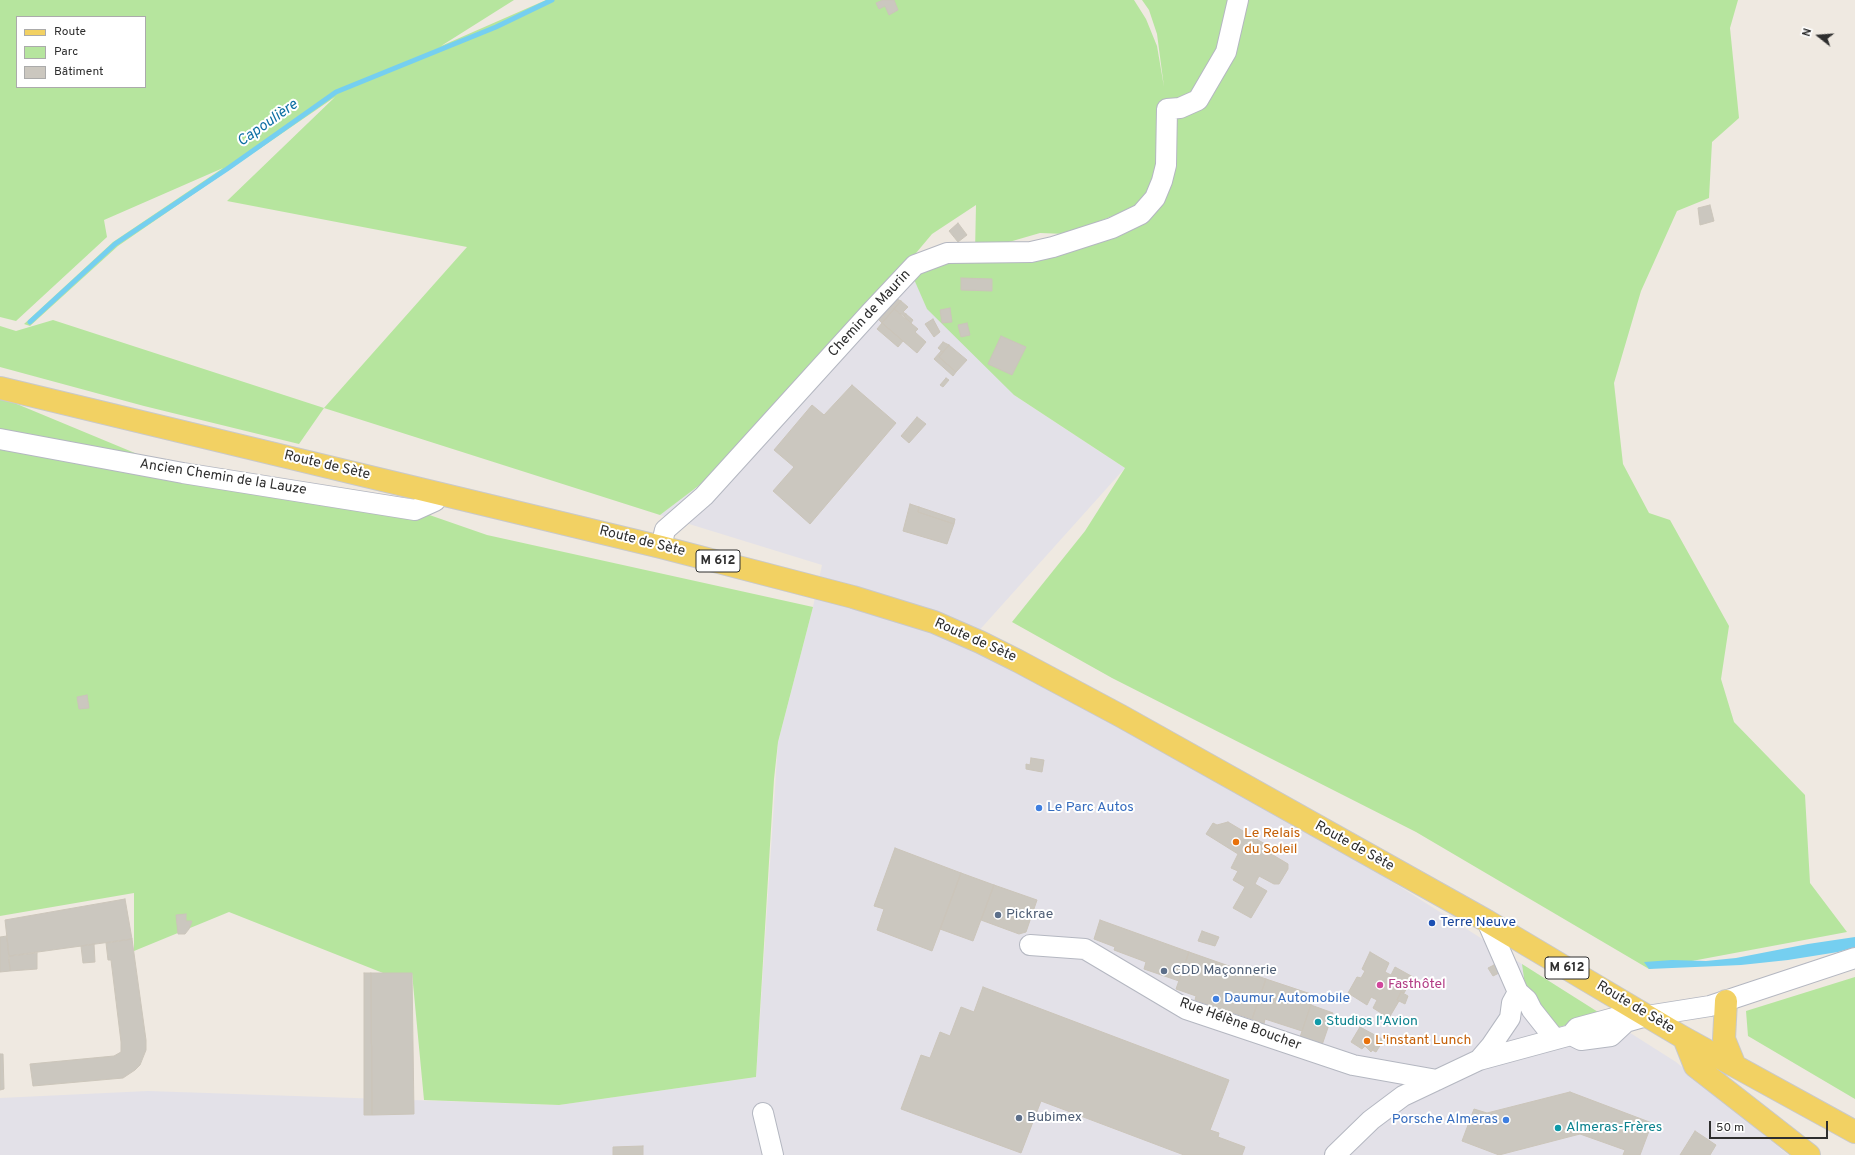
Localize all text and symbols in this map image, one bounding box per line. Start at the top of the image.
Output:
legend [16,16,146,88]
north arrow [1799,16,1839,56]
text: Route [54,24,86,40]
text: N [1800,27,1815,38]
text: Parc [54,44,78,60]
text: Bâtiment [54,64,104,80]
water label: Capoulière [234,97,302,151]
street label: Chemin de Maurin [825,267,915,361]
street label: Route de Sète [282,448,372,484]
street label: Ancien Chemin de la Lauze [138,456,308,500]
street label: Route de Sète [597,523,687,561]
road number: M 612 [696,550,740,572]
street label: Route de Sète [931,615,1019,667]
place label: Le Parc Autos [1047,800,1134,816]
marker: Le Parc Autos [1034,803,1044,813]
street label: Route de Sète [1311,818,1397,876]
place label: Le Relais du Soleil [1244,826,1300,858]
marker: Le Relais du Soleil [1231,837,1241,847]
place label: Pickrae [1006,907,1053,923]
marker: Pickrae [993,910,1003,920]
place label: Terre Neuve [1440,915,1516,931]
marker: Terre Neuve [1427,918,1437,928]
road number: M 612 [1545,957,1589,979]
place label: CDD Maçonnerie [1172,963,1277,979]
marker: CDD Maçonnerie [1159,966,1169,976]
place label: Fasthôtel [1388,977,1446,993]
street label: Route de Sète [1593,978,1677,1038]
marker: Fasthôtel [1375,980,1385,990]
place label: Daumur Automobile [1224,991,1350,1007]
marker: Daumur Automobile [1211,994,1221,1004]
street label: Rue Hélène Boucher [1177,995,1303,1055]
place label: Studios l'Avion [1326,1014,1418,1030]
marker: Studios l'Avion [1313,1017,1323,1027]
place label: L'instant Lunch [1375,1033,1471,1049]
marker: L'instant Lunch [1362,1036,1372,1046]
place label: Bubimex [1027,1110,1082,1126]
place label: Porsche Almeras [1392,1112,1498,1128]
marker: Bubimex [1014,1113,1024,1123]
scale bar [1711,1113,1830,1139]
marker: Porsche Almeras [1501,1115,1511,1125]
place label: Almeras-Frères [1566,1120,1662,1136]
text: 50 m [1716,1120,1744,1136]
marker: Almeras-Frères [1553,1123,1563,1133]

